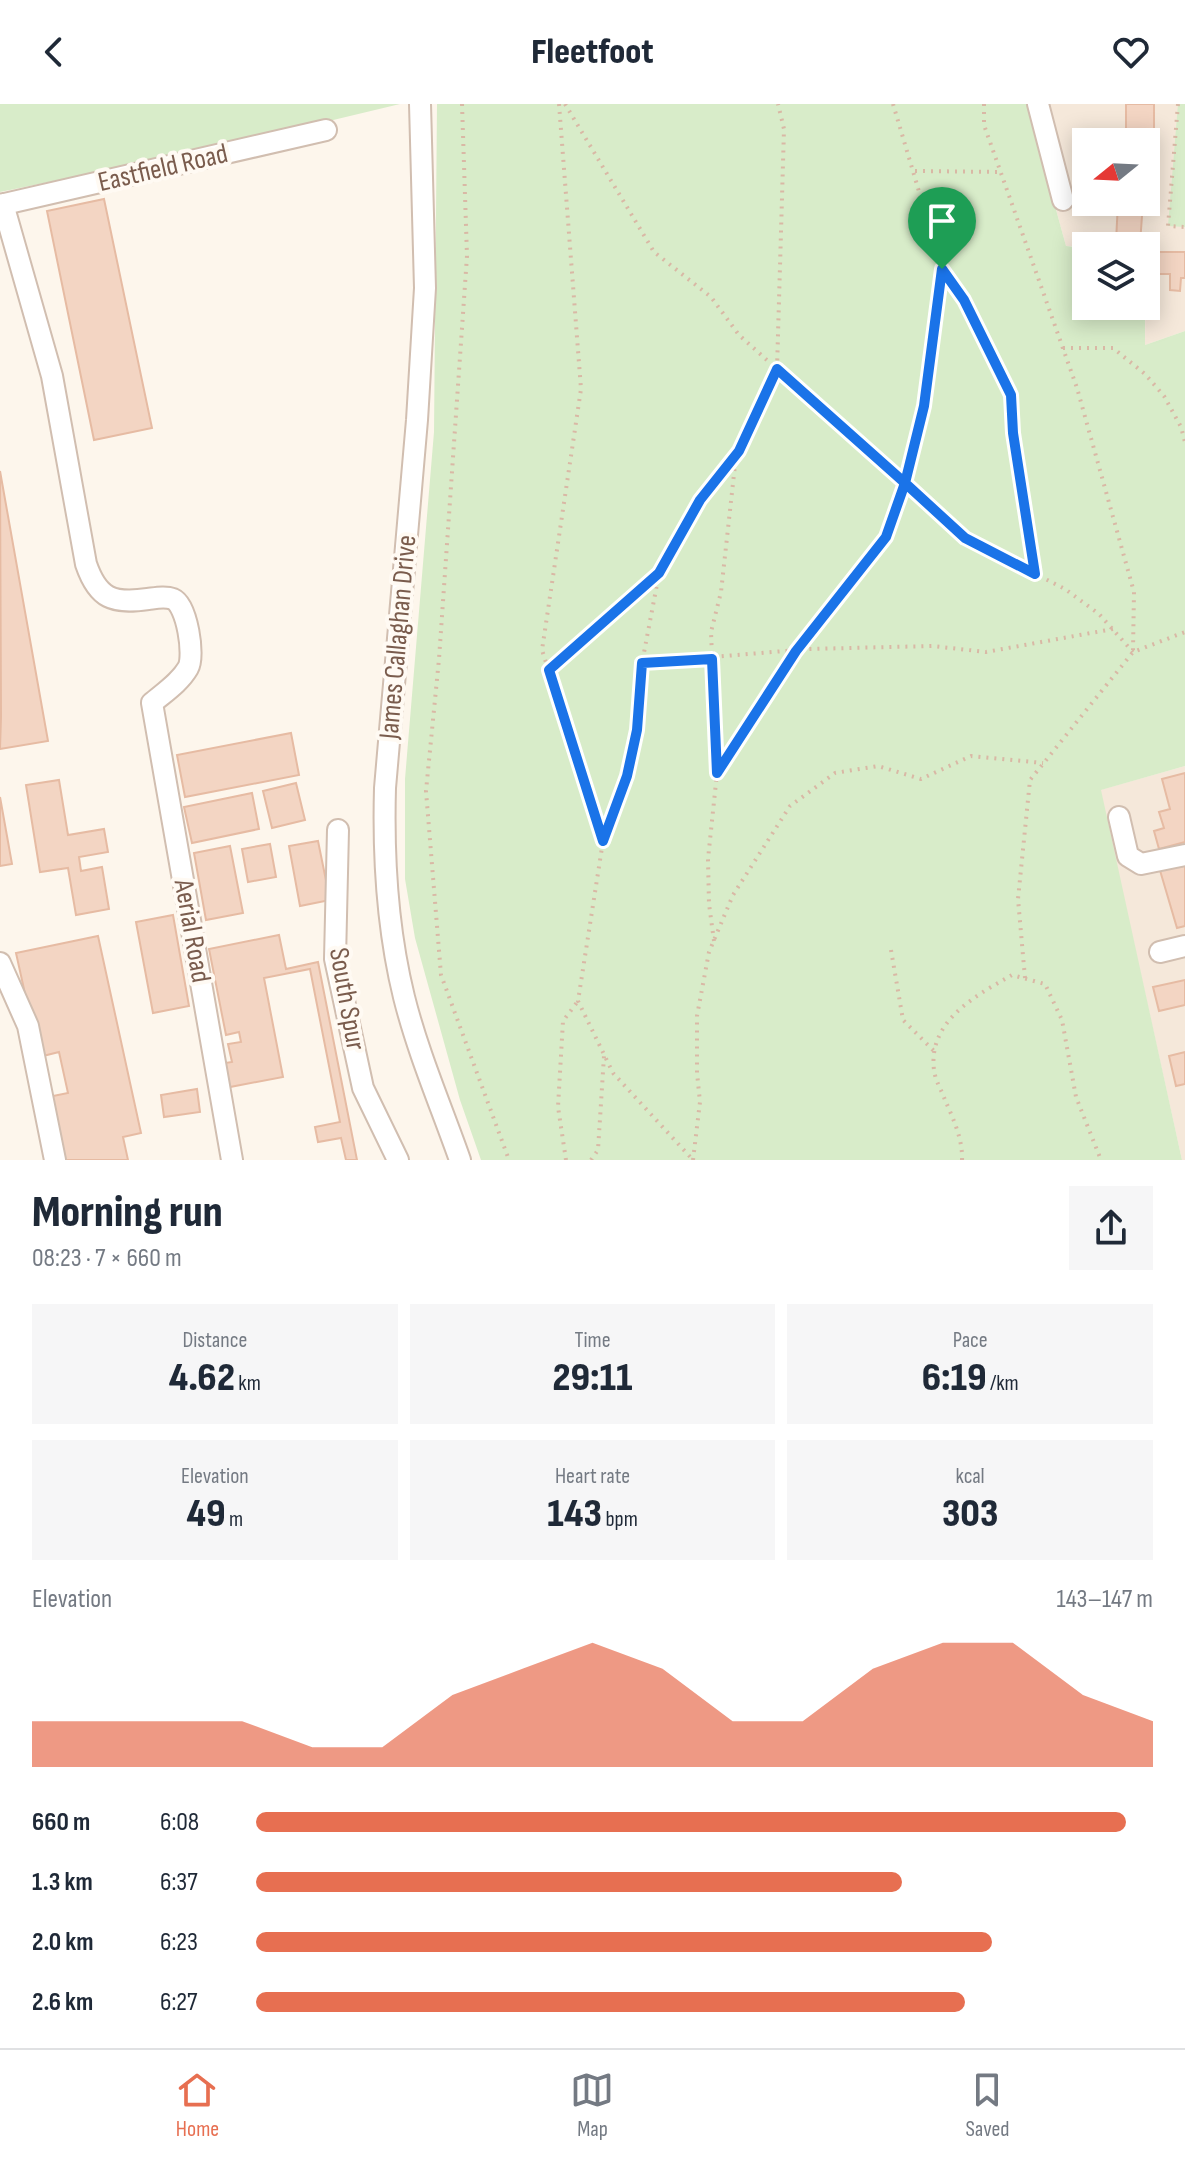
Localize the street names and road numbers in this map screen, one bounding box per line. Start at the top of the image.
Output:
street label: Eastfield Road [95,137,231,199]
street label: James Callaghan Drive [373,534,423,741]
street label: Aerial Road [167,876,217,985]
street label: South Spur [322,945,372,1053]

